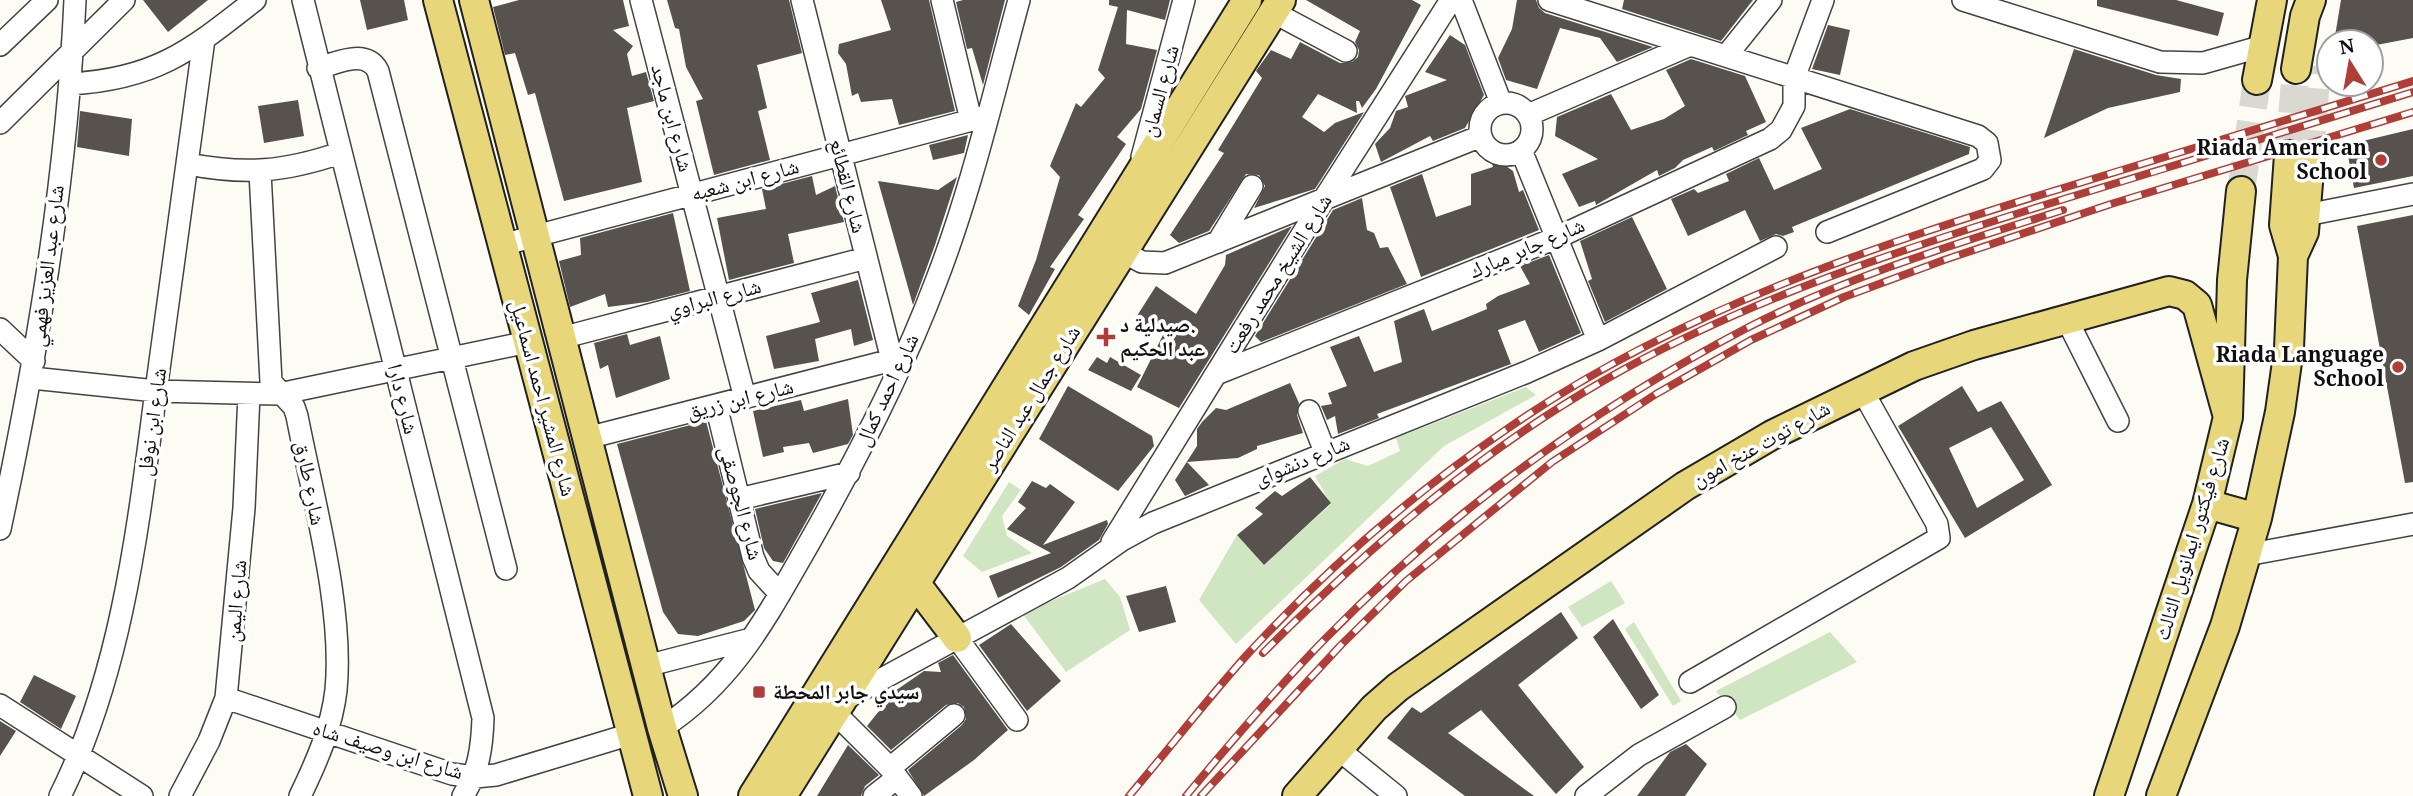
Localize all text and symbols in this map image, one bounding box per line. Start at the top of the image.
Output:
north arrow [2315,28,2385,98]
text: N [2337,32,2358,66]
street label: شارع السمان [1133,42,1192,142]
street label: شارع ابن ماجد [638,61,701,177]
place label: Riada American School [2197,133,2368,192]
street label: شارع القطائع [817,136,874,238]
street label: شارع ابن شعبه [688,151,803,214]
marker: Riada American School [2373,152,2389,168]
street label: شارع عبد العزيز فهمي [22,183,77,349]
street label: شارع الشيخ محمد رفعت [1217,188,1344,363]
street label: شارع جابر مبارك [1465,210,1591,290]
street label: شارع البراوي [664,271,766,330]
street label: شارع المشير احمد اسماعيل [498,296,584,501]
place label: صيدلية د. عبد الحكيم [1120,310,1205,369]
street label: شارع جمال عبد الناصر [974,320,1092,480]
street label: شارع احمد كمال [848,329,931,453]
marker: صيدلية د. عبد الحكيم [1098,329,1114,345]
place label: Riada Language School [2216,340,2385,399]
marker: Riada Language School [2390,359,2406,375]
street label: شارع دارا [375,361,426,438]
street label: شارع ابن نوفل [130,366,179,479]
street label: شارع ابن زريق [683,371,798,432]
street label: شارع توت عنخ امون [1686,393,1838,499]
street label: شارع دنشواى [1250,428,1356,498]
street label: شارع فيكتور ايمانويل الثالث [2147,434,2242,646]
street label: شارع طارق [282,438,333,529]
street label: شارع الجوصقى [707,443,771,565]
street label: شارع اليمن [217,559,260,644]
place label: سيدي جابر المحطة [773,677,919,712]
marker: سيدي جابر المحطة [751,684,767,700]
street label: شارع ابن وصيف شاه [308,713,467,792]

